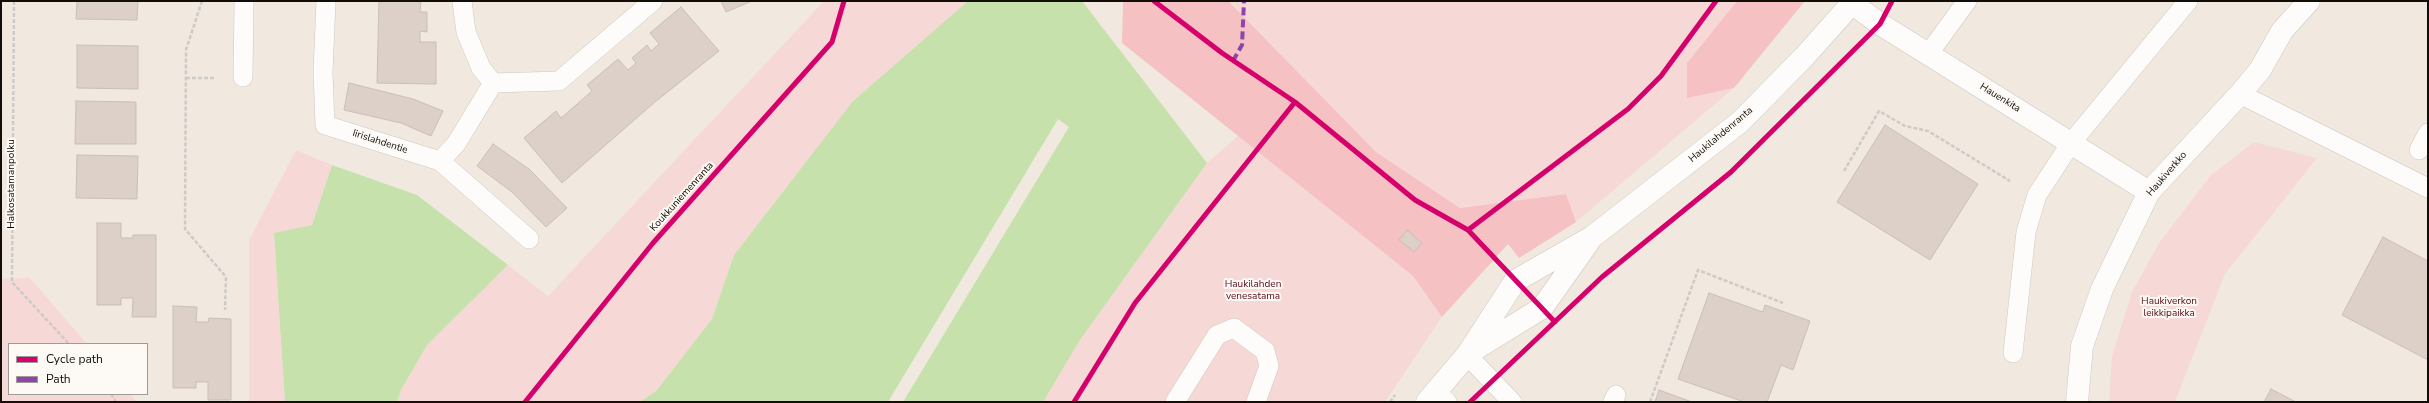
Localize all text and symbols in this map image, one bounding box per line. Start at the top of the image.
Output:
street label: Hauenkita [1977,81,2023,115]
street label: Haukilahdenranta [1687,105,1755,165]
street label: Iirislahdentie [351,127,409,157]
street label: Halkosatamanpolku [6,139,18,229]
street label: Haukiverkko [2144,149,2190,199]
street label: Koukkuniemenranta [648,160,716,234]
park label: Haukilahden venesatama [1225,279,1281,302]
park label: Haukiverkon leikkipaikka [2141,296,2197,320]
legend [8,343,148,395]
text: Cycle path [46,351,103,367]
text: Path [46,371,71,387]

